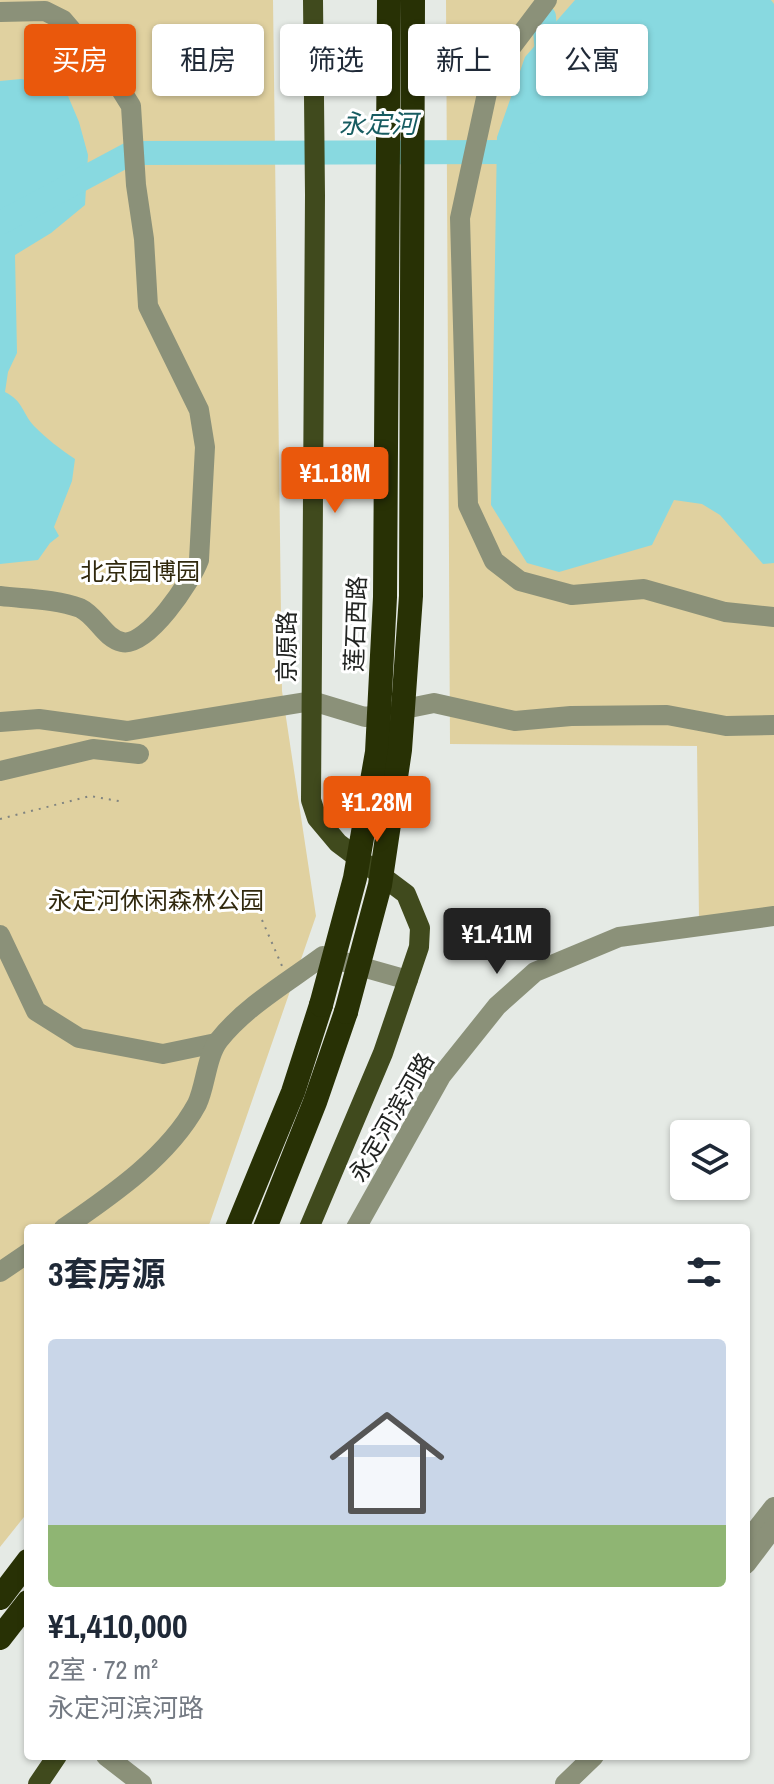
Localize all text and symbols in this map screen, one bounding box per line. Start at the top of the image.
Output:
chip: 买房 [24,24,136,96]
chip: 租房 [152,24,264,96]
chip: 筛选 [280,24,392,96]
chip: 新上 [408,24,520,96]
chip: 公寓 [536,24,648,96]
water label: 永定河 [339,106,422,141]
pin: ¥1.18M [270,447,400,515]
text: ¥1.18M [299,455,371,490]
park label: 北京园博园 [80,555,200,587]
street label: 莲石西路 [337,575,373,673]
street label: 京原路 [270,611,302,683]
pin: ¥1.28M [312,776,442,844]
text: ¥1.28M [341,784,413,819]
park label: 永定河休闲森林公园 [48,884,264,916]
pin: ¥1.41M [432,908,562,976]
text: ¥1.41M [461,916,533,951]
street label: 永定河滨河路 [341,1047,441,1187]
map controls [670,1120,750,1200]
button: layers [670,1120,750,1200]
icon: filters [682,1250,726,1294]
text: 3套房源 [48,1251,166,1297]
icon: home [315,1391,459,1535]
text: ¥1,410,000 [48,1603,188,1649]
text: 2室 · 72 m² [48,1652,158,1687]
text: 永定河滨河路 [48,1690,204,1725]

